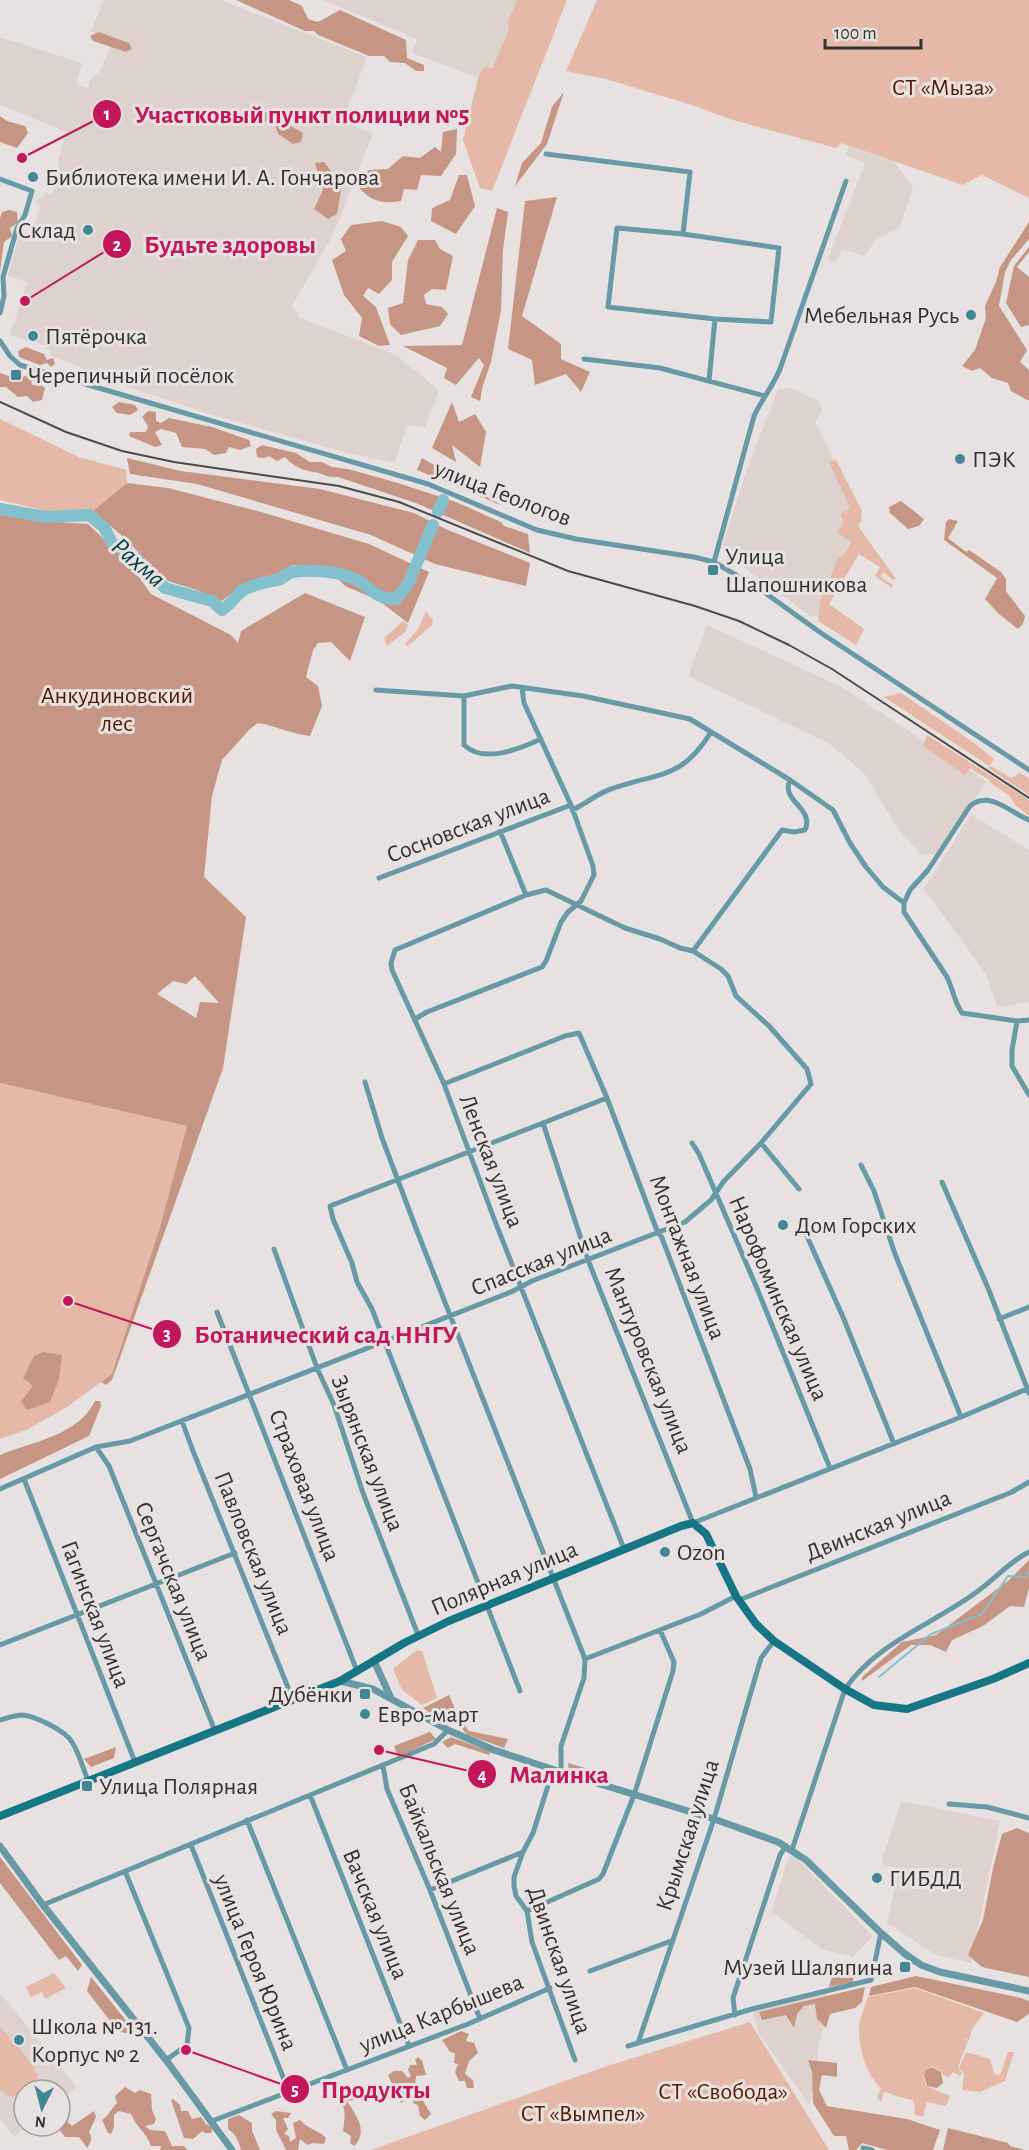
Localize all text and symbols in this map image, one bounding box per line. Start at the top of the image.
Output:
scale bar [825,12,921,50]
text: 100 m [834,25,877,43]
park label: СТ «Мыза» [892,76,994,100]
callout: Участковый пункт полиции №5 [92,92,481,136]
text: Участковый пункт полиции №5 [134,102,470,128]
text: 1 [104,106,110,124]
place label: Библиотека имени И. А. Гончарова [45,166,379,190]
marker: Библиотека имени И. А. Гончарова [26,170,40,184]
place label: Склад [18,219,76,243]
callout: Будьте здоровы [102,222,328,266]
marker: Склад [81,223,95,237]
text: Будьте здоровы [144,232,316,258]
text: 2 [113,237,122,255]
place label: Мебельная Русь [804,304,959,328]
marker: Мебельная Русь [964,308,978,322]
place label: Пятёрочка [45,325,147,349]
marker: Пятёрочка [26,329,40,343]
place label: Черепичный посёлок [28,364,234,388]
marker: Черепичный посёлок [9,368,23,382]
place label: ПЭК [972,448,1016,472]
marker: ПЭК [953,452,967,466]
street label: улица Геологов [430,456,574,531]
water label: Рахма [107,533,170,593]
place label: Улица Шапошникова [725,545,867,597]
marker: Улица Шапошникова [706,563,720,577]
park label: Анкудиновский лес [41,684,193,736]
street label: Сосновская улица [384,784,553,868]
street label: Ленская улица [455,1091,527,1231]
street label: Монтажная улица [645,1172,729,1343]
street label: Нарофоминская улица [724,1192,832,1404]
place label: Дом Горских [795,1214,917,1238]
marker: Дом Горских [776,1218,790,1232]
street label: Спасская улица [468,1223,615,1301]
street label: Мантуровская улица [600,1263,697,1457]
callout: Ботанический сад ННГУ [152,1312,469,1356]
text: Ботанический сад ННГУ [194,1322,458,1348]
text: 3 [163,1326,171,1344]
street label: Зырянская улица [326,1372,408,1535]
street label: Страховая улица [264,1406,344,1565]
street label: Павловская улица [209,1468,297,1639]
street label: Двинская улица [802,1486,955,1566]
street label: Сергачская улица [130,1498,216,1664]
street label: Гагинская улица [56,1537,134,1691]
street label: Полярная улица [428,1537,581,1621]
place label: Ozon [677,1541,726,1565]
marker: Ozon [658,1545,672,1559]
place label: Дубёнки [268,1683,353,1707]
marker: Дубёнки [358,1687,372,1701]
place label: Евро-март [377,1703,478,1727]
marker: Евро-март [358,1707,372,1721]
callout: Малинка [467,1752,621,1796]
street label: Крымская улица [652,1756,724,1914]
text: Малинка [509,1762,609,1788]
text: 4 [477,1767,487,1785]
place label: Улица Полярная [99,1775,258,1799]
marker: Улица Полярная [80,1779,94,1793]
street label: Байкальская улица [394,1780,484,1959]
street label: Вачская улица [338,1846,412,1983]
place label: ГИБДД [889,1867,962,1891]
street label: улица Героя Юрина [208,1870,301,2054]
marker: ГИБДД [870,1871,884,1885]
street label: Двинская улица [523,1883,596,2037]
place label: Музей Шаляпина [723,1956,893,1980]
marker: Музей Шаляпина [898,1960,912,1974]
street label: улица Карбышева [355,1970,527,2058]
place label: Школа № 131. Корпус № 2 [31,2015,158,2067]
marker: Школа № 131. Корпус № 2 [12,2033,26,2047]
callout: Продукты [280,2067,443,2111]
text: Продукты [321,2077,431,2103]
north arrow [12,2078,72,2138]
park label: СТ «Свобода» [658,2080,788,2104]
text: 5 [291,2081,299,2099]
park label: СТ «Вымпел» [521,2102,645,2126]
text: N [34,2113,47,2130]

